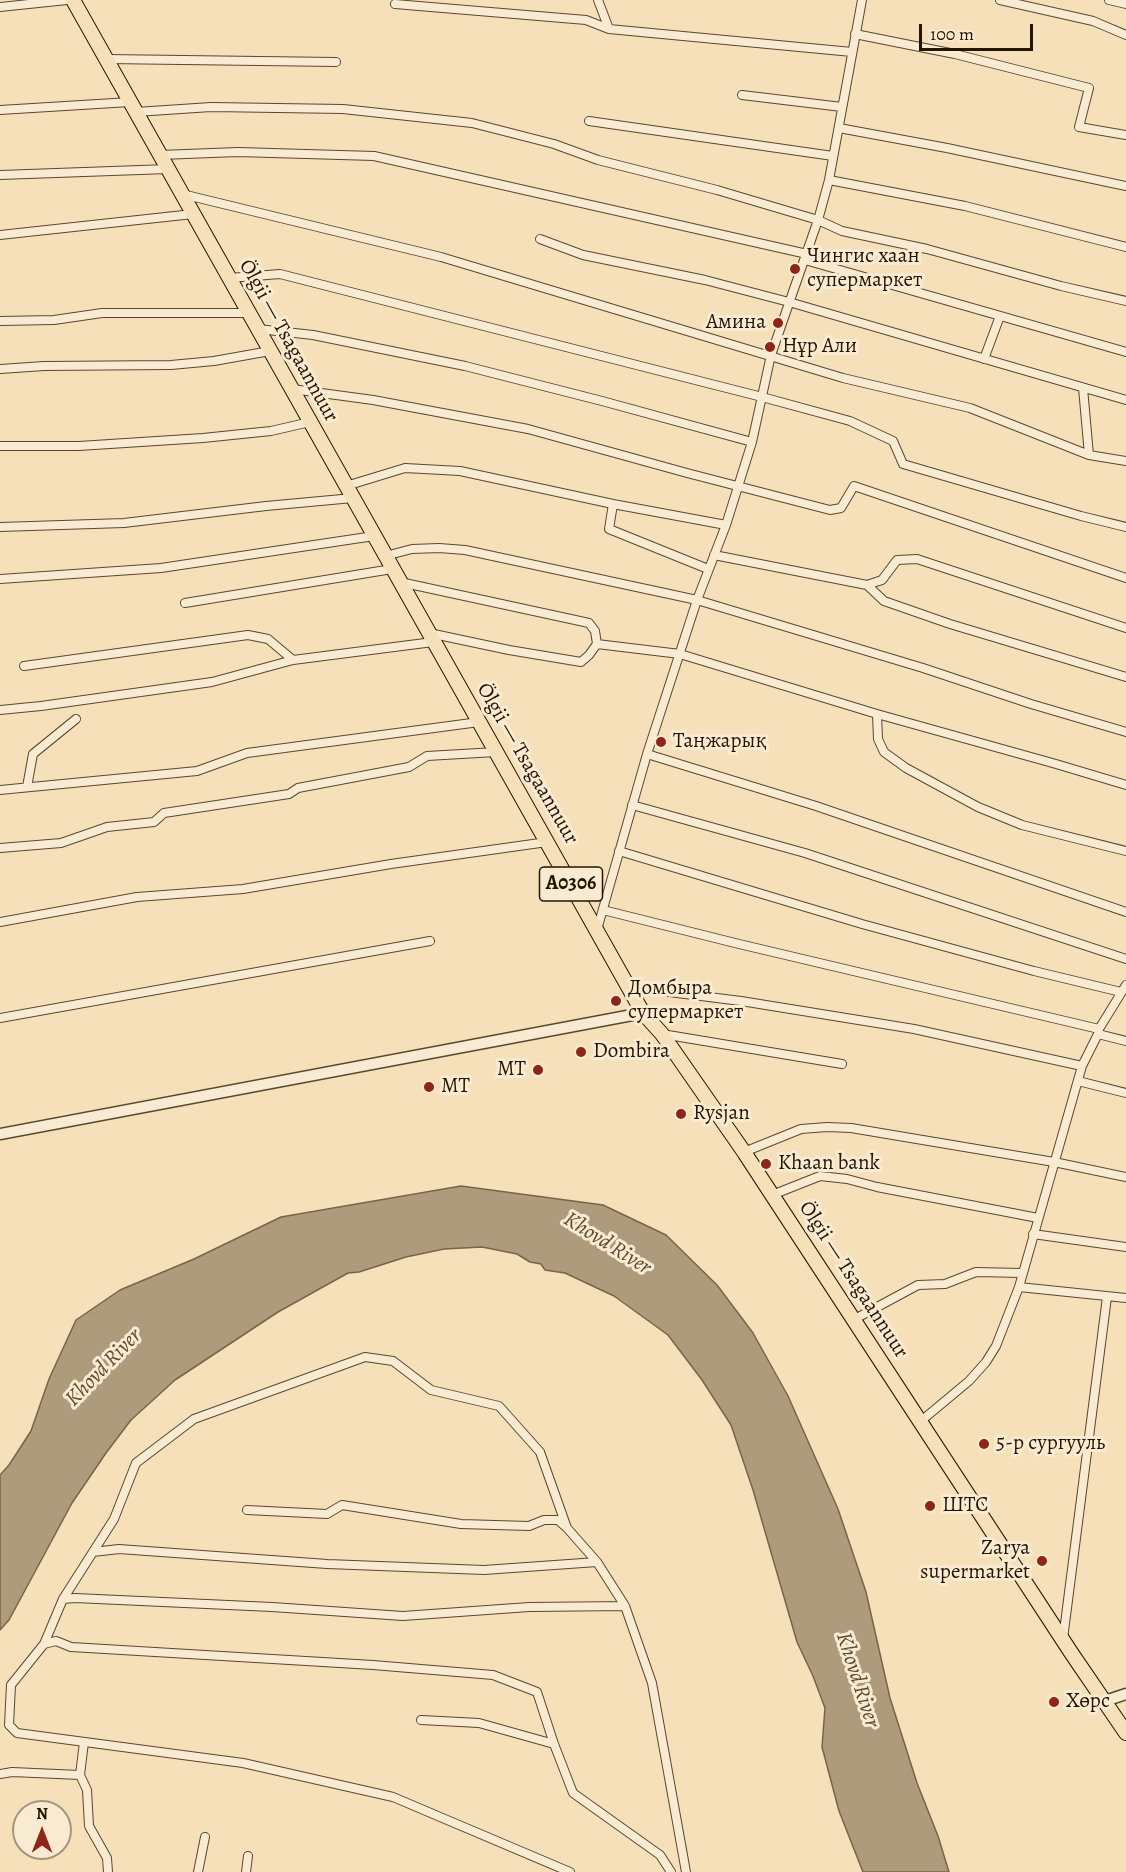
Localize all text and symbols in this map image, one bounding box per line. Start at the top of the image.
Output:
scale bar [922,12,1036,50]
text: 100 m [930,22,974,46]
place label: Чингис хаан супермаркет [807,244,922,294]
street label: Ölgii — Tsagaannuur [233,255,343,427]
marker: Чингис хаан супермаркет [788,262,802,276]
place label: Амина [706,310,766,336]
marker: Амина [771,316,785,330]
place label: Нұр Али [782,334,857,360]
marker: Нұр Али [763,340,777,354]
street label: Ölgii — Tsagaannuur [471,679,583,849]
place label: Таңжарық [673,729,766,755]
marker: Таңжарық [654,735,668,749]
road number: A0306 [540,867,602,901]
place label: Домбыра супермаркет [628,976,743,1026]
marker: Домбыра супермаркет [609,994,623,1008]
place label: Dombira [593,1039,670,1065]
marker: Dombira [574,1045,588,1059]
place label: МТ [497,1057,526,1083]
marker: МТ [531,1063,545,1077]
place label: MT [441,1074,470,1100]
marker: MT [422,1080,436,1094]
place label: Rysjan [693,1101,750,1127]
marker: Rysjan [674,1107,688,1121]
place label: Khaan bank [778,1151,880,1177]
marker: Khaan bank [759,1157,773,1171]
street label: Ölgii — Tsagaannuur [793,1197,913,1363]
water label: Khovd River [558,1207,656,1281]
water label: Khovd River [60,1323,148,1413]
place label: 5-р сургууль [996,1431,1105,1457]
marker: 5-р сургууль [977,1437,991,1451]
place label: ШТС [942,1493,988,1519]
marker: ШТС [923,1499,937,1513]
place label: Zarya supermarket [920,1536,1030,1586]
marker: Zarya supermarket [1035,1554,1049,1568]
water label: Khovd River [829,1629,885,1731]
place label: Хөрс [1066,1689,1110,1715]
marker: Хөрс [1047,1695,1061,1709]
north arrow [12,1800,72,1860]
text: N [36,1803,48,1825]

